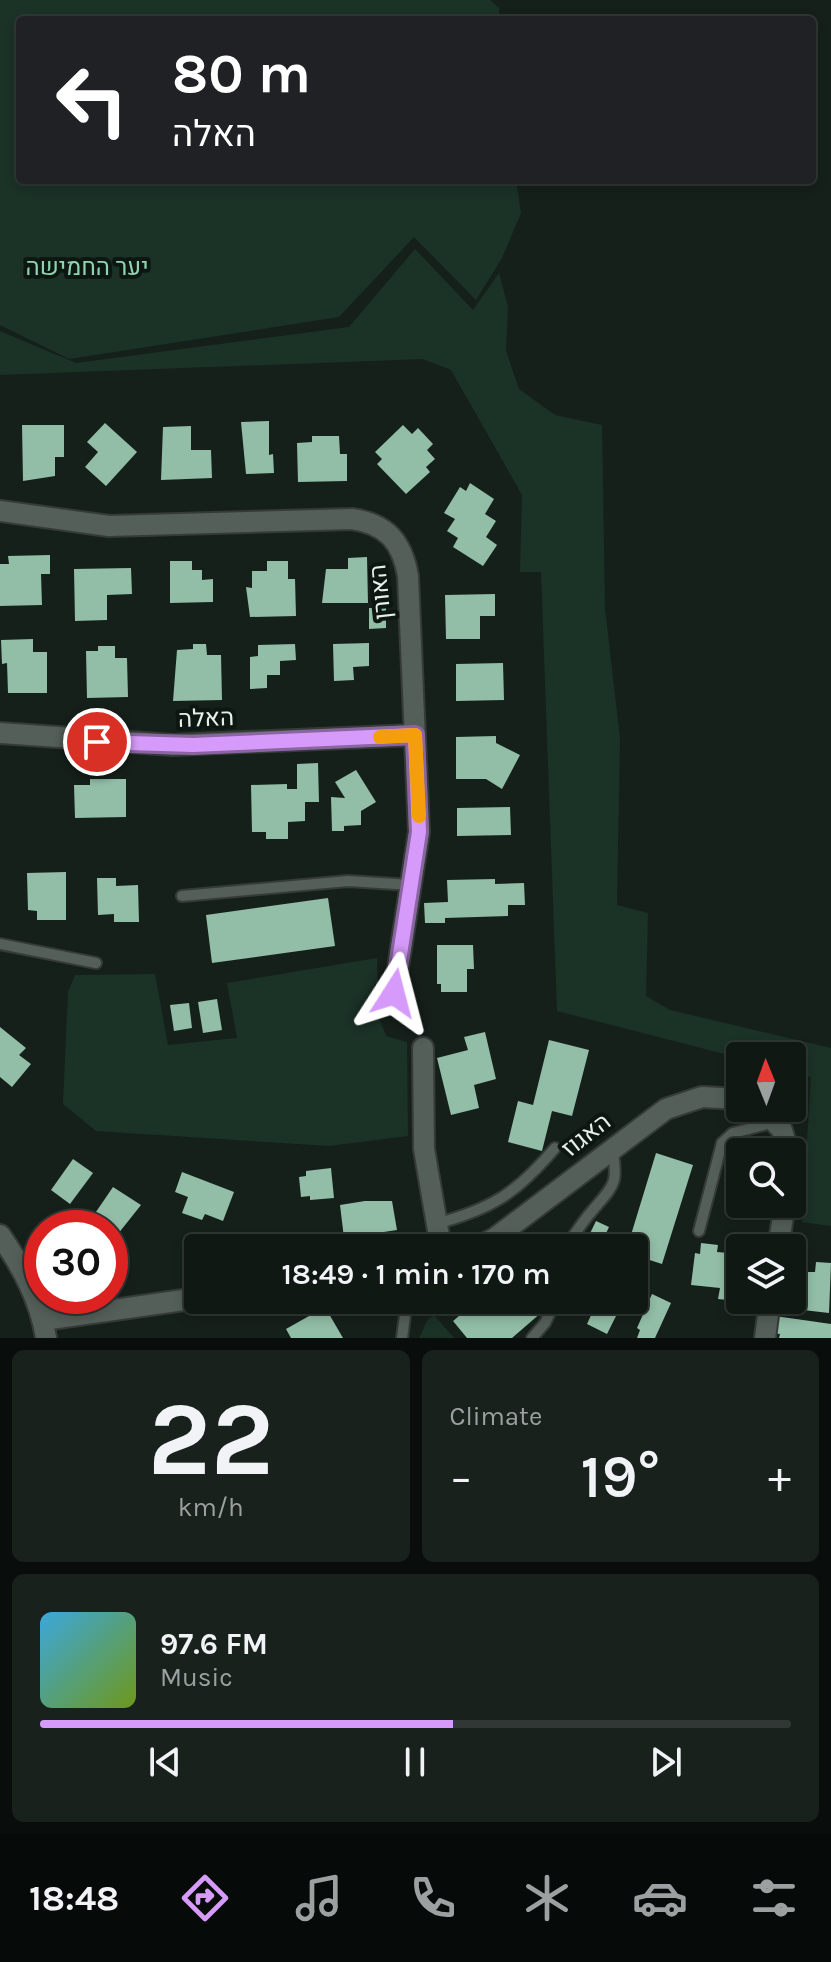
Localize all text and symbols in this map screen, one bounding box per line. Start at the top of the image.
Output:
text: 80 m [172,41,311,106]
icon: left [40,48,144,152]
text: האלה [172,113,256,155]
park label: יער החמישה [26,253,148,281]
street label: האורן [363,563,397,621]
street label: האלה [178,703,234,733]
pin [63,708,131,776]
icon: arrive [75,720,119,764]
position arrow [352,951,436,1035]
north arrow [726,1042,806,1122]
map controls [726,1042,806,1314]
street label: האגוז [556,1107,616,1163]
button: search [726,1138,806,1218]
speed limit sign: 30 [24,1210,128,1314]
button: layers [726,1234,806,1314]
text: 18:49 · 1 min · 170 m [281,1256,551,1292]
text: 22 [148,1379,274,1500]
text: Climate [450,1401,542,1432]
text: 19° [580,1442,660,1512]
text: − [450,1452,473,1503]
text: + [768,1452,791,1503]
text: km/h [178,1492,244,1523]
text: 97.6 FM [160,1626,268,1662]
text: Music [160,1662,233,1693]
icon: previous [143,1740,187,1784]
icon: pause [393,1740,437,1784]
icon: next [644,1740,688,1784]
icon: directions [177,1870,233,1926]
icon: music [291,1870,347,1926]
icon: phone [405,1870,461,1926]
icon: climate [519,1870,575,1926]
icon: car [632,1870,688,1926]
icon: filters [746,1870,802,1926]
text: 18:48 [29,1877,119,1919]

